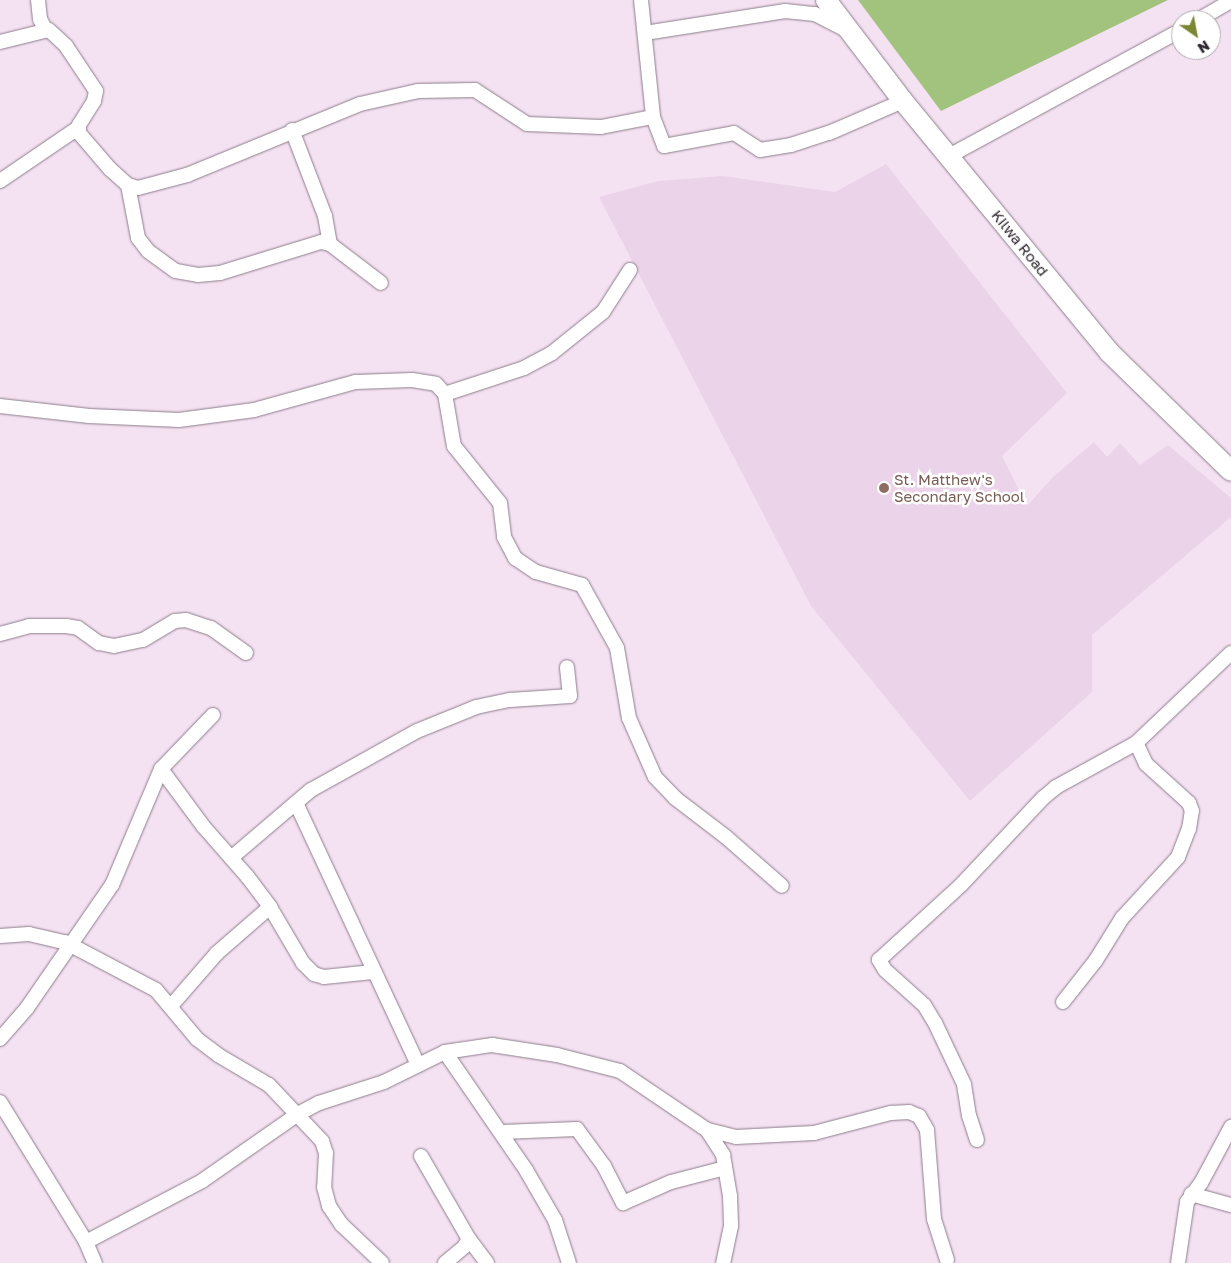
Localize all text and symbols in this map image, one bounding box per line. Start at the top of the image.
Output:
north arrow [1171,10,1221,60]
text: N [1195,37,1213,57]
street label: Kilwa Road [988,206,1052,280]
place label: St. Matthew's Secondary School [894,470,1025,505]
marker: St. Matthew's Secondary School [878,482,890,494]

